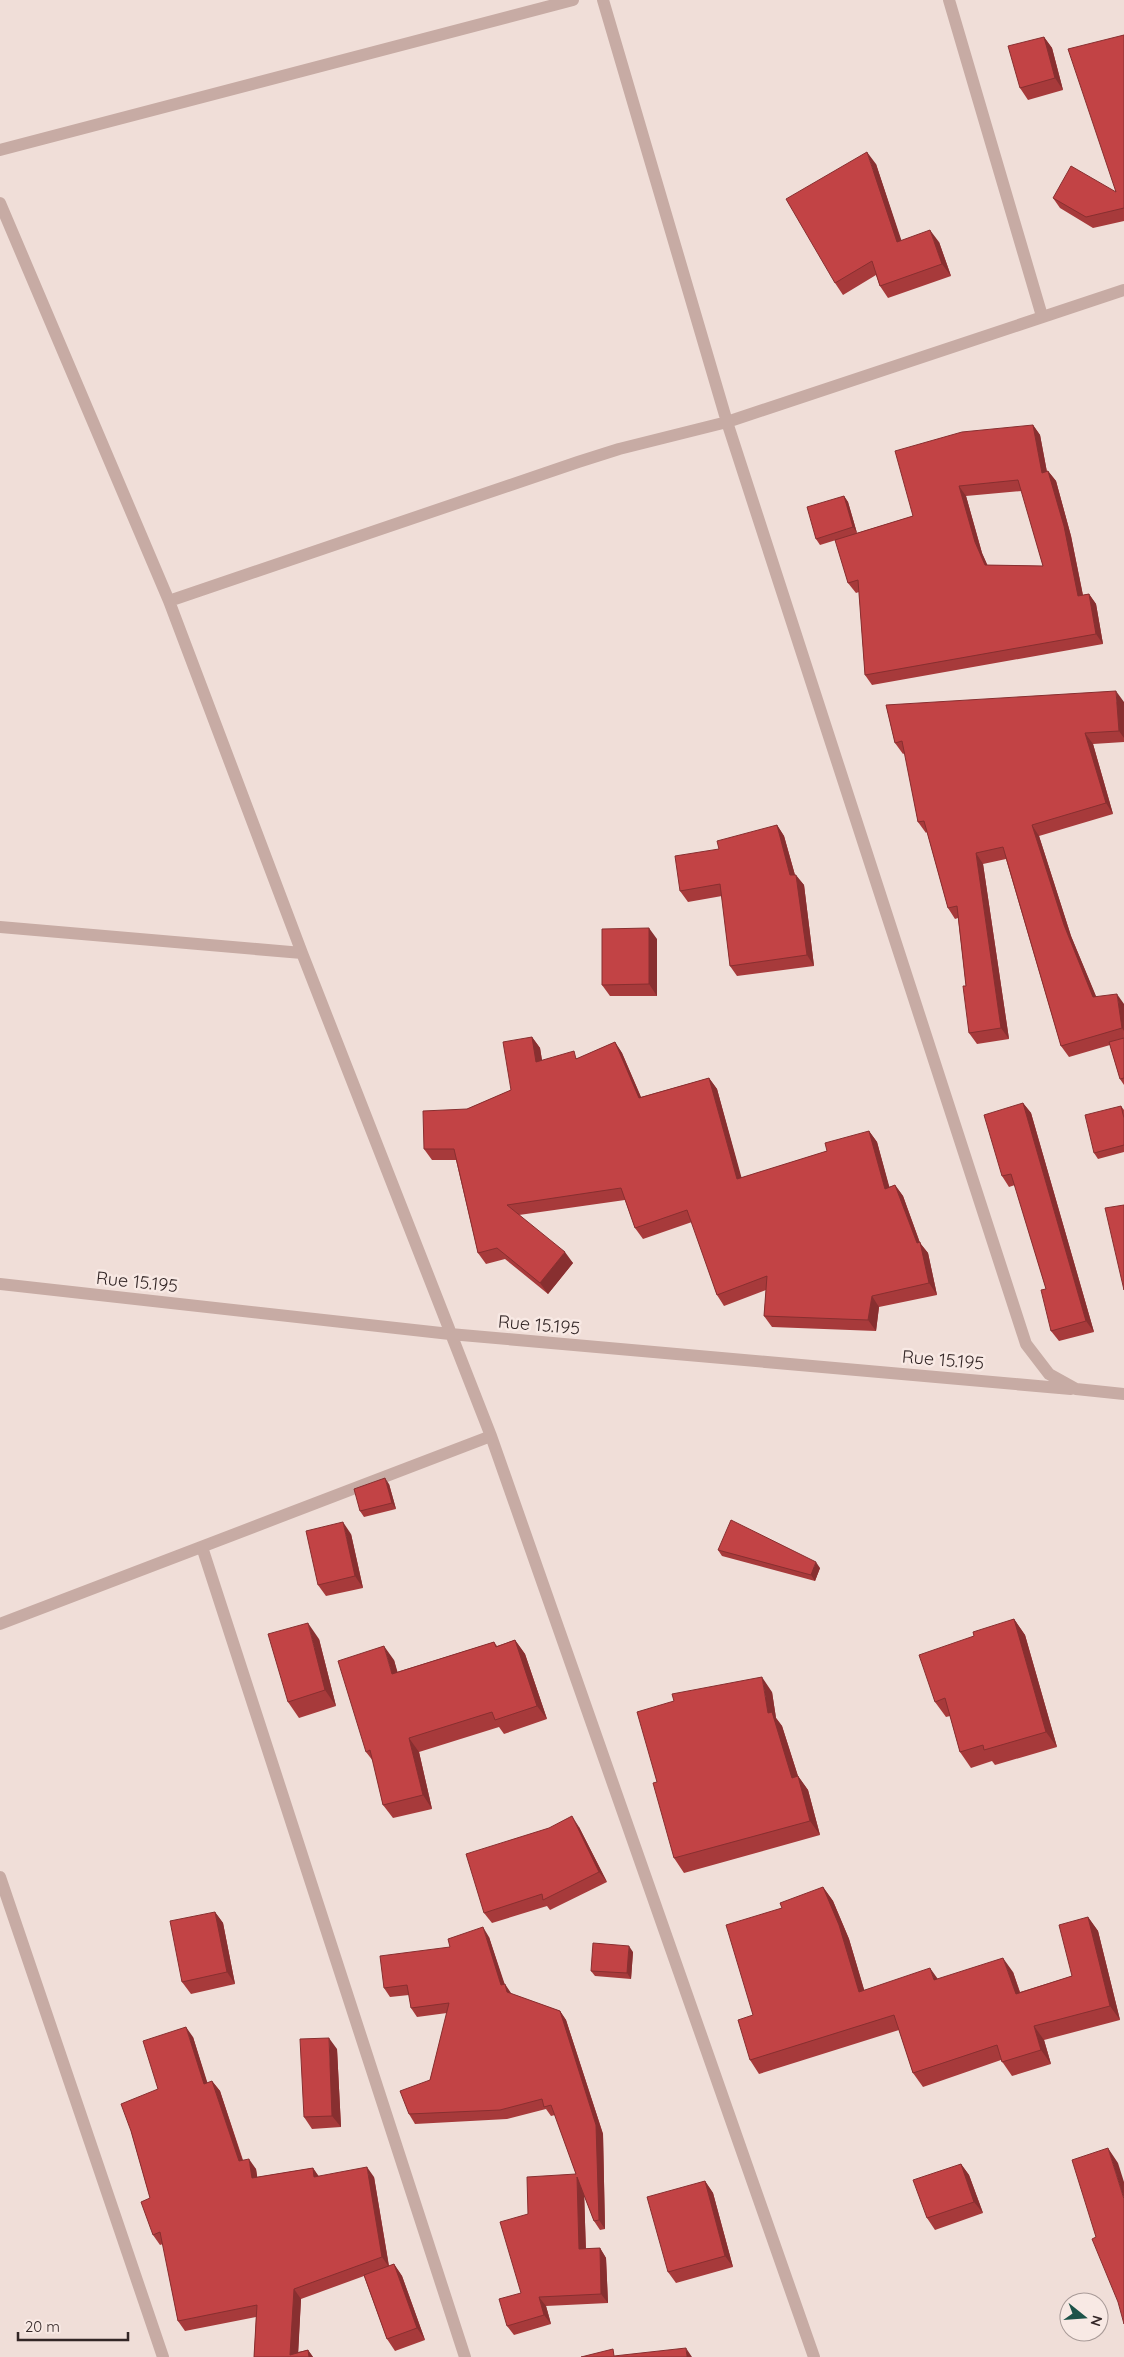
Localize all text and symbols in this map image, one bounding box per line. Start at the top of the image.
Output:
street label: Rue 15.195 [95,1266,179,1297]
street label: Rue 15.195 [497,1309,581,1340]
street label: Rue 15.195 [901,1344,985,1375]
north arrow [1059,2292,1109,2342]
scale bar [18,2310,128,2342]
text: N [1086,2313,1107,2328]
text: 20 m [25,2317,60,2336]

